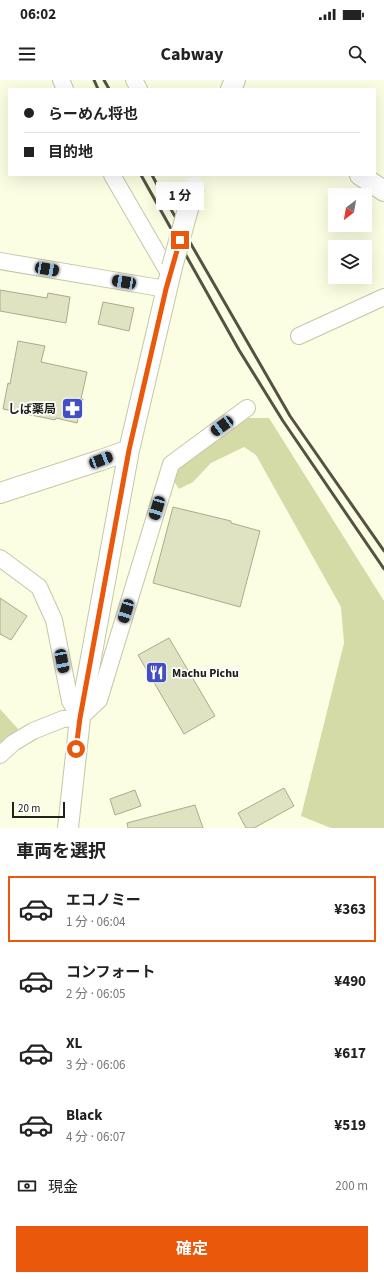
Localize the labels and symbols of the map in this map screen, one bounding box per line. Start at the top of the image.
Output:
callout: 1 分 [156,182,204,210]
north arrow [328,188,372,232]
route end [171,231,189,249]
car [34,261,60,277]
car [111,274,137,290]
pharmacy icon: しば薬局 [59,396,85,422]
place label: しば薬局 [8,401,56,418]
car [209,414,235,438]
car [88,450,114,470]
car [148,495,166,521]
car [117,598,135,624]
car [54,648,70,674]
restaurant icon: Machu Pichu [144,660,170,686]
place label: Machu Pichu [172,665,239,682]
route start [67,740,85,758]
scale bar [12,800,65,819]

